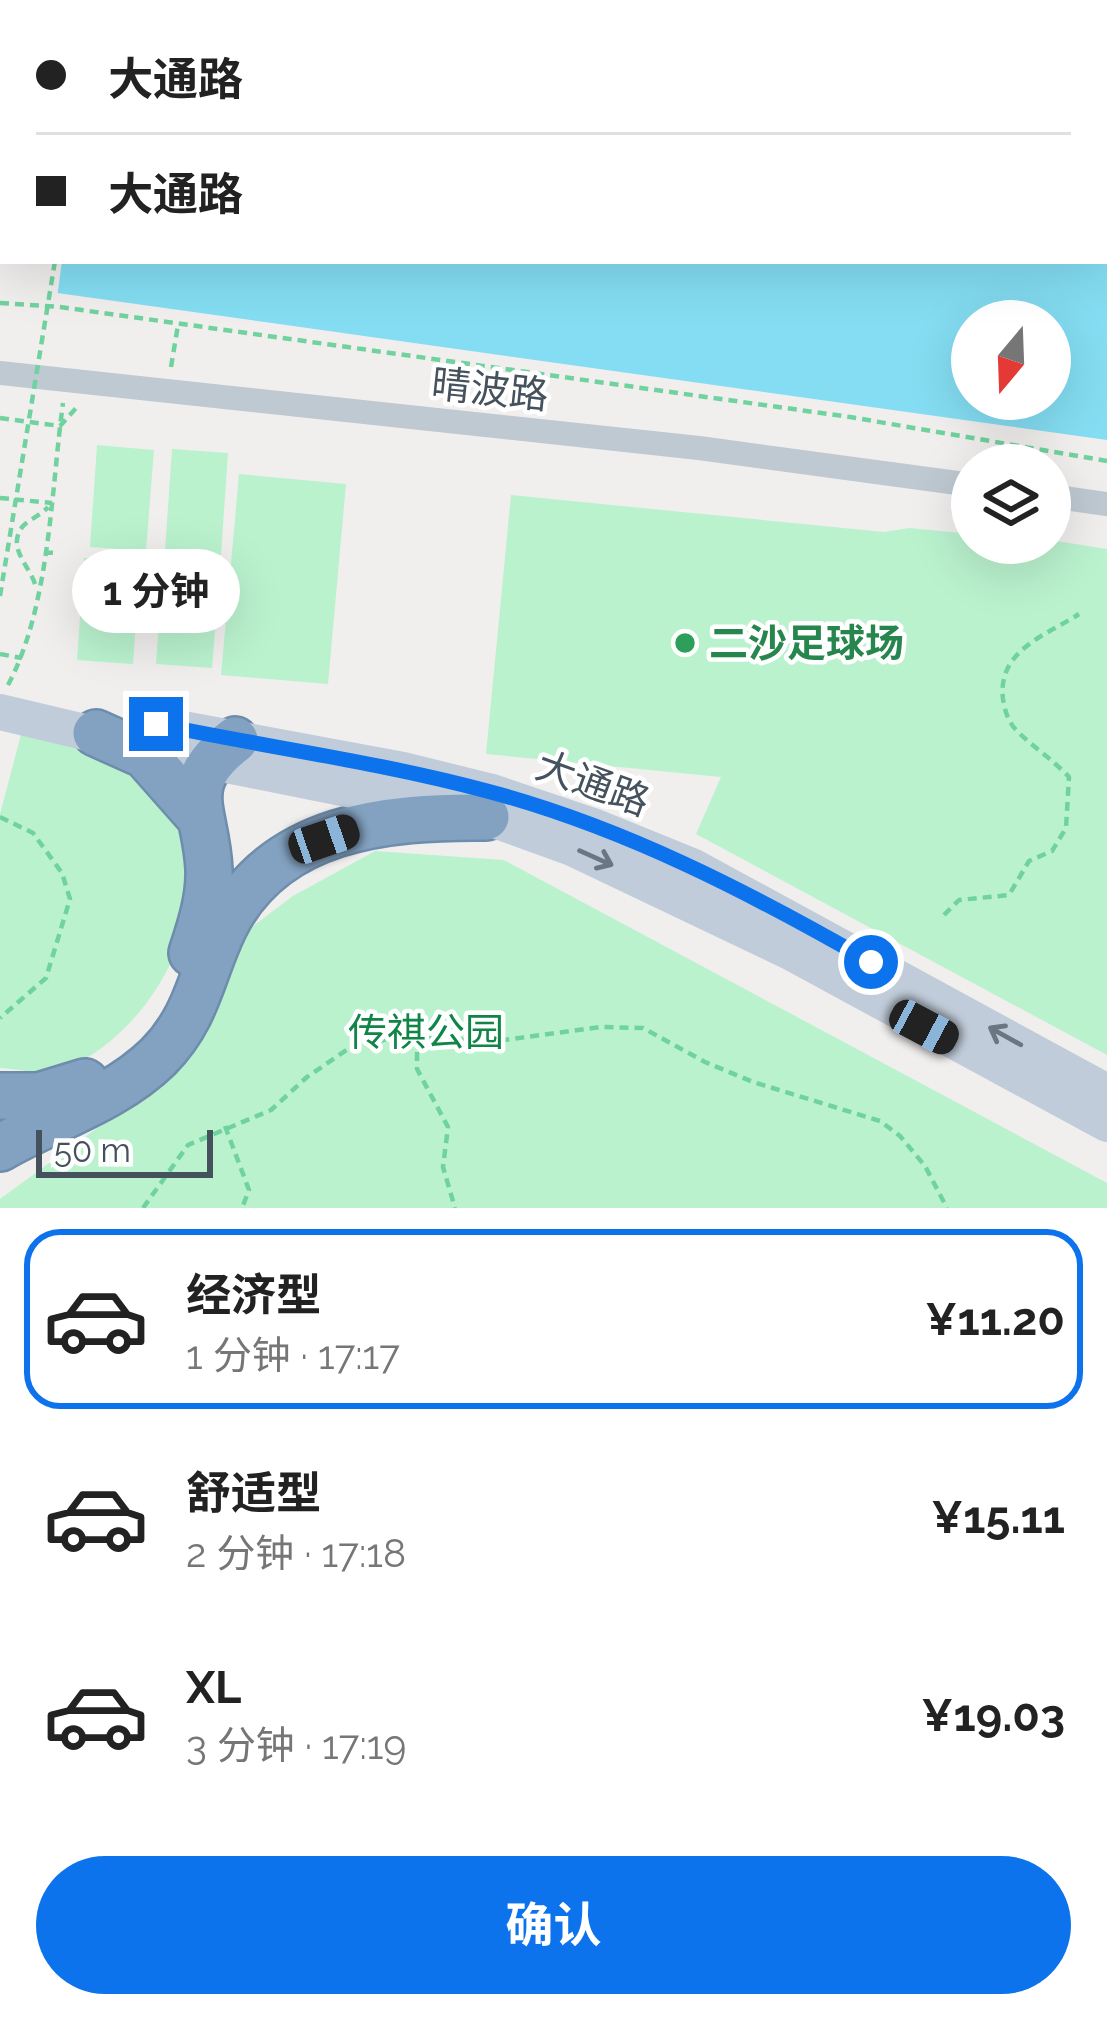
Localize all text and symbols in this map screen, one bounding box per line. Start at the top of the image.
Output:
text: 大通路 [108,53,243,106]
text: 大通路 [108,168,243,221]
north arrow [951,300,1071,420]
map controls [951,300,1071,564]
street label: 晴波路 [429,360,551,418]
button: layers [951,444,1071,564]
callout: 1 分钟 [72,550,240,634]
text: 1 分钟 [103,568,209,614]
place label: 二沙足球场 [709,620,904,666]
marker: 二沙足球场 [672,630,698,656]
route end [129,697,183,751]
street label: 大通路 [530,741,656,825]
car [284,810,364,868]
one-way arrow [577,849,613,871]
route start [844,935,898,989]
car [884,994,964,1060]
park label: 传祺公园 [348,1009,504,1055]
one-way arrow [988,1023,1023,1047]
scale bar [36,1124,213,1177]
text: 50 m [54,1131,131,1170]
icon: car [42,1265,150,1373]
text: 经济型 [186,1269,321,1322]
text: ¥11.20 [925,1293,1065,1346]
text: 1 分钟 · 17:17 [186,1332,400,1378]
icon: car [42,1463,150,1571]
text: 舒适型 [186,1467,321,1520]
text: ¥15.11 [931,1491,1065,1544]
text: 2 分钟 · 17:18 [186,1530,406,1576]
icon: car [42,1661,150,1769]
text: XL [186,1661,241,1714]
text: ¥19.03 [921,1689,1065,1742]
text: 3 分钟 · 17:19 [186,1722,406,1768]
button: 确认 [36,1856,1071,1994]

